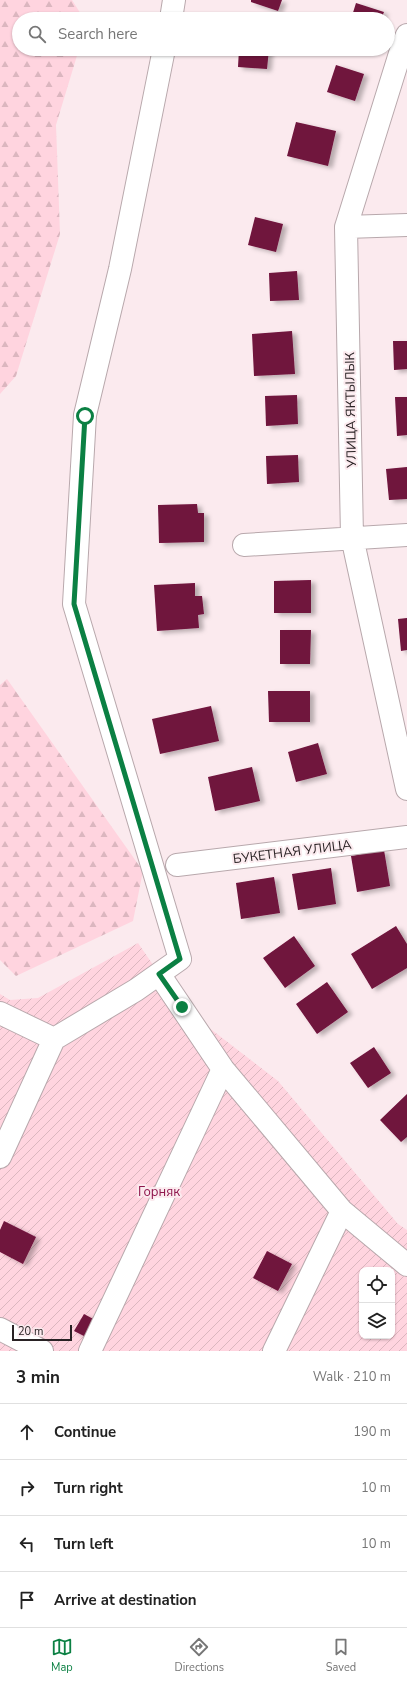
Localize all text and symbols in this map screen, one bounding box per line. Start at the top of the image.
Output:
search box [12,12,395,56]
icon: search [26,23,48,45]
text: Search here [58,24,138,44]
street label: УЛИЦА ЯКТЫЛЫК [341,351,361,469]
route start [76,407,94,425]
street label: БУКЕТНАЯ УЛИЦА [232,836,353,868]
route end [173,998,191,1016]
park label: Горняк [138,1183,180,1201]
map controls [359,1267,395,1339]
button: locate [359,1267,395,1303]
button: layers [359,1303,395,1339]
scale bar [12,1323,72,1342]
text: 20 m [18,1324,43,1339]
text: 3 min [16,1366,60,1389]
text: Walk · 210 m [313,1368,391,1386]
icon: ahead [16,1421,38,1443]
text: Continue [54,1422,116,1442]
text: 190 m [353,1423,391,1441]
icon: right [16,1477,38,1499]
text: Turn right [54,1478,123,1498]
text: 10 m [361,1479,391,1497]
icon: left [16,1533,38,1555]
text: Turn left [54,1534,113,1554]
text: 10 m [361,1535,391,1553]
icon: arrive [16,1589,38,1611]
text: Arrive at destination [54,1590,197,1610]
tab: Map [51,1636,73,1675]
tab: Directions [175,1636,224,1675]
tab: Saved [326,1636,356,1675]

